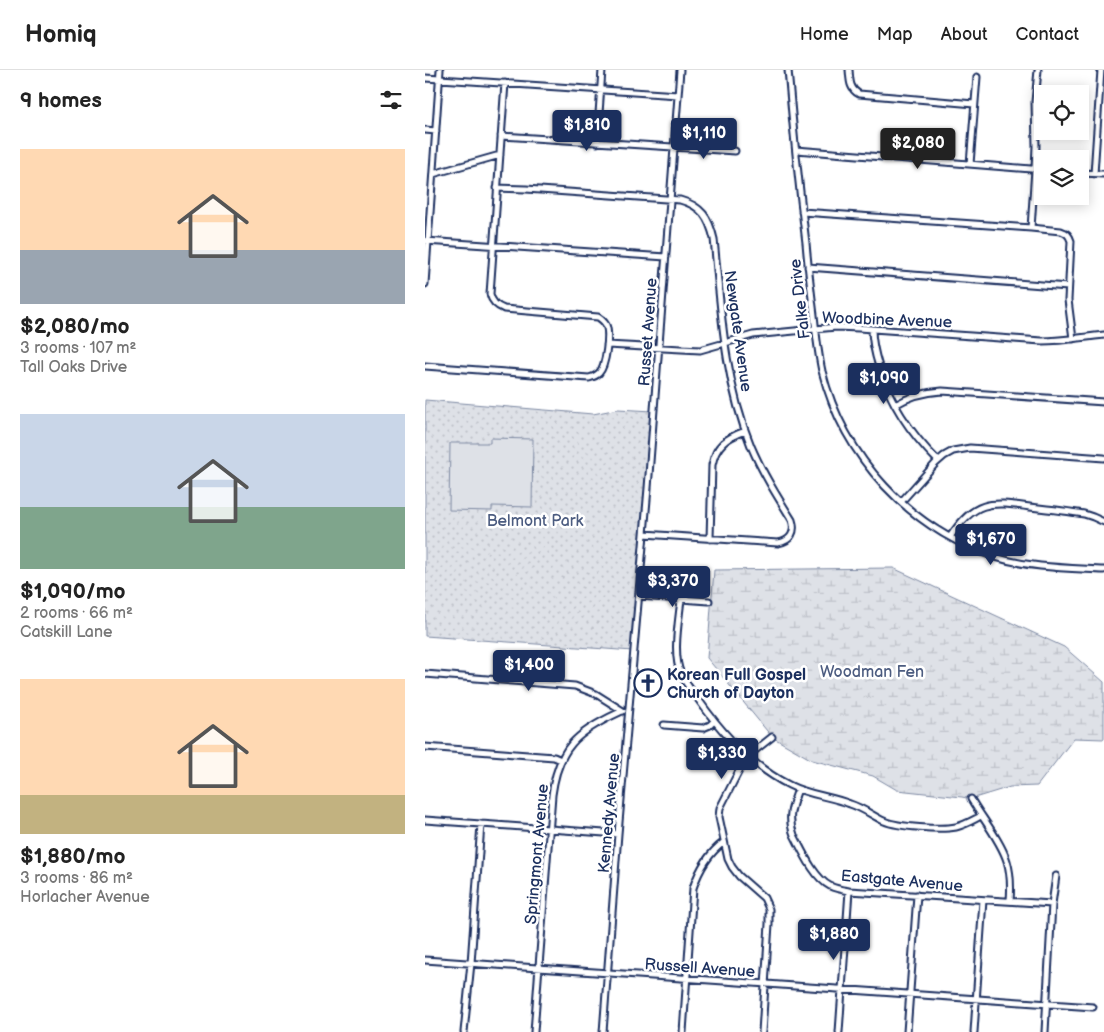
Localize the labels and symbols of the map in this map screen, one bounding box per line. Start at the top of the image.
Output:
pin: $1,810 [546,109,628,152]
pin: $1,110 [663,118,745,160]
pin: $2,080 [877,128,959,170]
street label: Falke Drive [786,257,815,340]
street label: Newgate Avenue [720,269,756,394]
street label: Russet Avenue [635,277,662,387]
street label: Woodbine Avenue [821,309,953,332]
pin: $1,090 [843,362,925,405]
park label: Belmont Park [487,512,583,531]
pin: $1,670 [950,524,1032,566]
pin: $3,370 [632,566,714,608]
pin: $1,400 [488,650,570,692]
park label: Woodman Fen [820,663,924,682]
place label: Korean Full Gospel Church of Dayton [667,666,806,703]
church icon: Korean Full Gospel Church of Dayton [633,668,663,698]
pin: $1,330 [681,738,763,780]
street label: Kennedy Avenue [595,752,624,874]
street label: Springmont Avenue [522,783,553,925]
street label: Eastgate Avenue [840,867,964,896]
pin: $1,880 [793,918,875,961]
street label: Russell Avenue [644,955,756,982]

